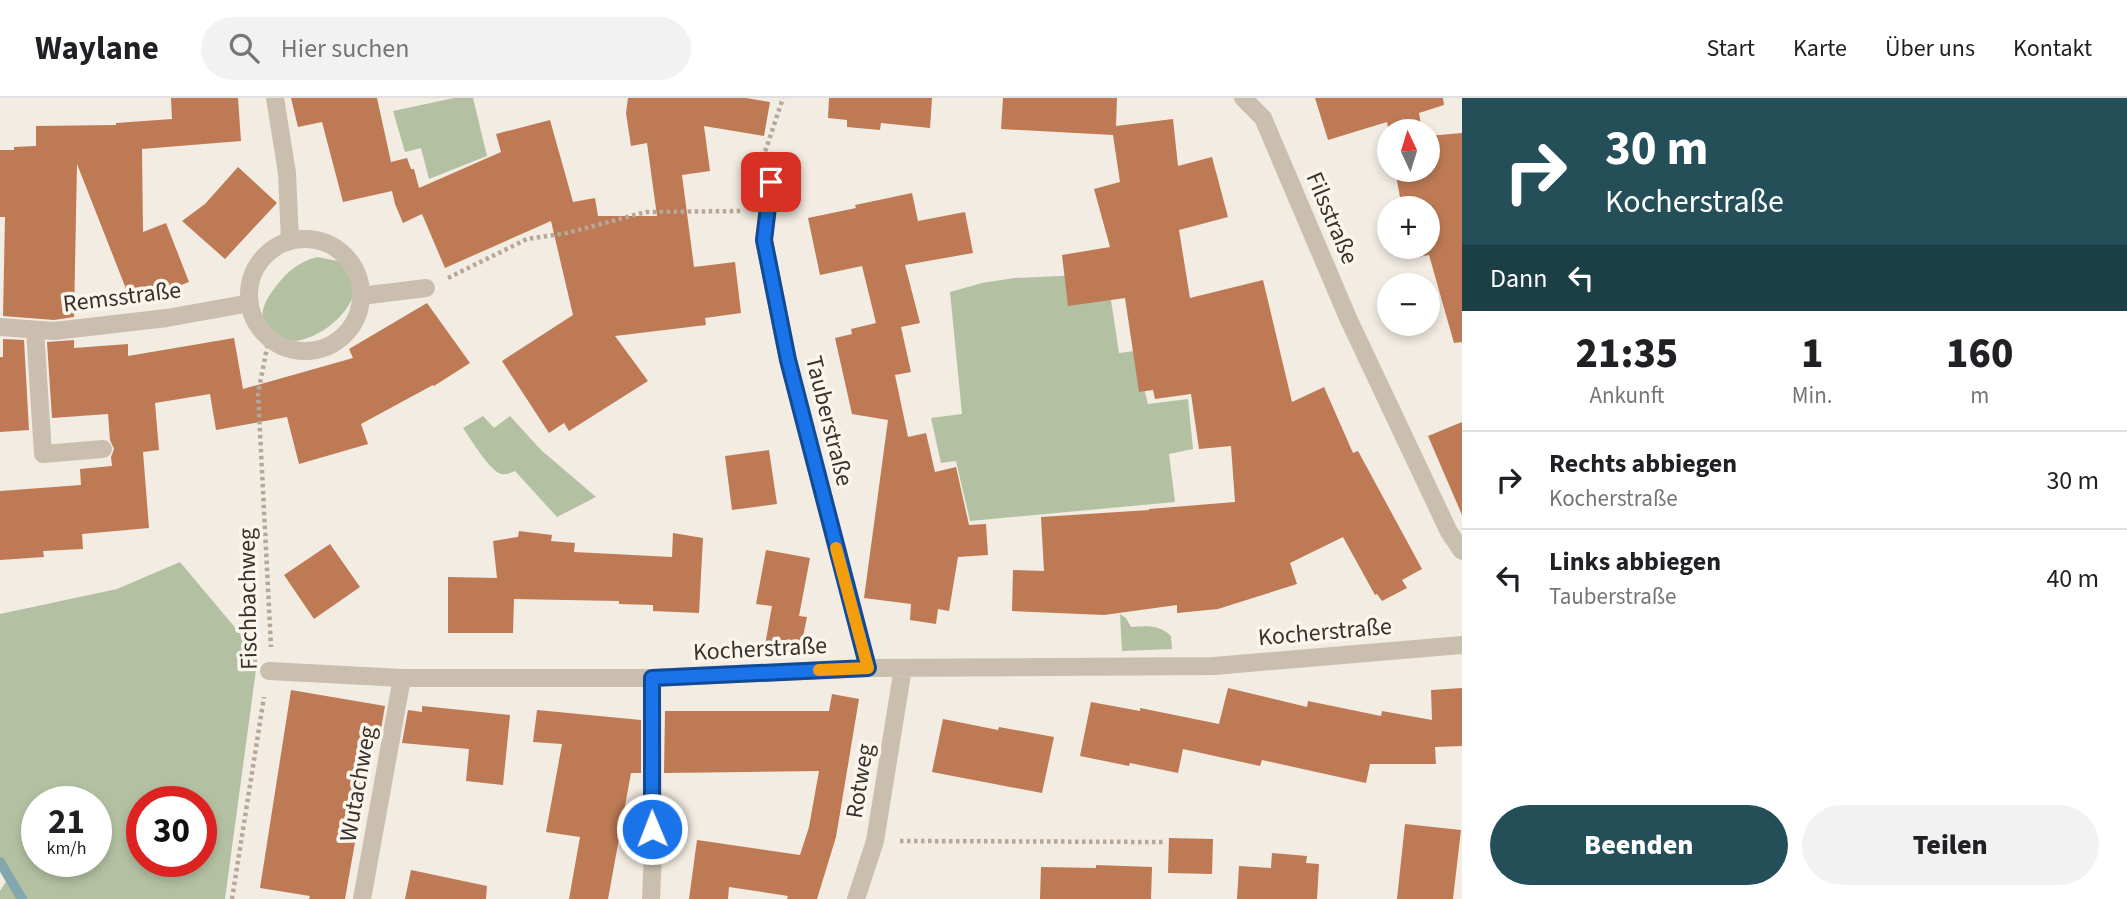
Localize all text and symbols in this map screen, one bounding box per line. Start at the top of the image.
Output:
search box [201,17,691,80]
text: Waylane [35,25,159,72]
icon: search [225,29,263,67]
text: Hier suchen [281,30,409,67]
text: Start [1707,31,1755,66]
text: Karte [1793,31,1847,66]
text: Über uns [1885,31,1975,66]
text: Kontakt [2013,31,2092,66]
text: 30 m [1605,114,1709,184]
north arrow [1377,119,1440,182]
map controls [1377,119,1440,336]
icon: right [1490,126,1581,217]
pin [741,152,801,212]
icon: arrive [752,163,790,201]
street label: Filsstraße [1297,166,1367,270]
text: Kocherstraße [1605,179,1784,225]
button: + [1377,196,1440,259]
icon: left [1562,259,1600,297]
text: Dann [1490,260,1548,297]
street label: Remsstraße [61,272,183,322]
button: − [1377,273,1440,336]
text: 21:35 [1576,324,1678,384]
text: 1 [1801,324,1823,384]
text: 160 [1946,324,2013,384]
street label: Tauberstraße [796,352,862,490]
text: Ankunft [1589,379,1664,412]
text: Min. [1792,379,1833,412]
text: m [1970,379,1989,412]
text: Rechts abbiegen [1549,445,1737,482]
icon: right [1490,461,1528,499]
text: 30 m [2046,462,2099,499]
text: Kocherstraße [1549,482,1678,515]
street label: Fischbachweg [229,528,267,670]
text: Links abbiegen [1549,543,1721,580]
icon: left [1490,559,1528,597]
text: 40 m [2046,560,2099,597]
text: Tauberstraße [1549,580,1676,613]
street label: Kocherstraße [1257,609,1393,655]
street label: Kocherstraße [692,628,828,670]
street label: Wutachweg [331,724,385,844]
street label: Rotweg [837,741,883,821]
speed limit sign: 30 [126,786,217,877]
position arrow [615,792,689,866]
text: 21 [48,797,85,847]
button: Beenden [1490,805,1788,885]
button: Teilen [1802,805,2099,885]
text: km/h [47,836,86,861]

